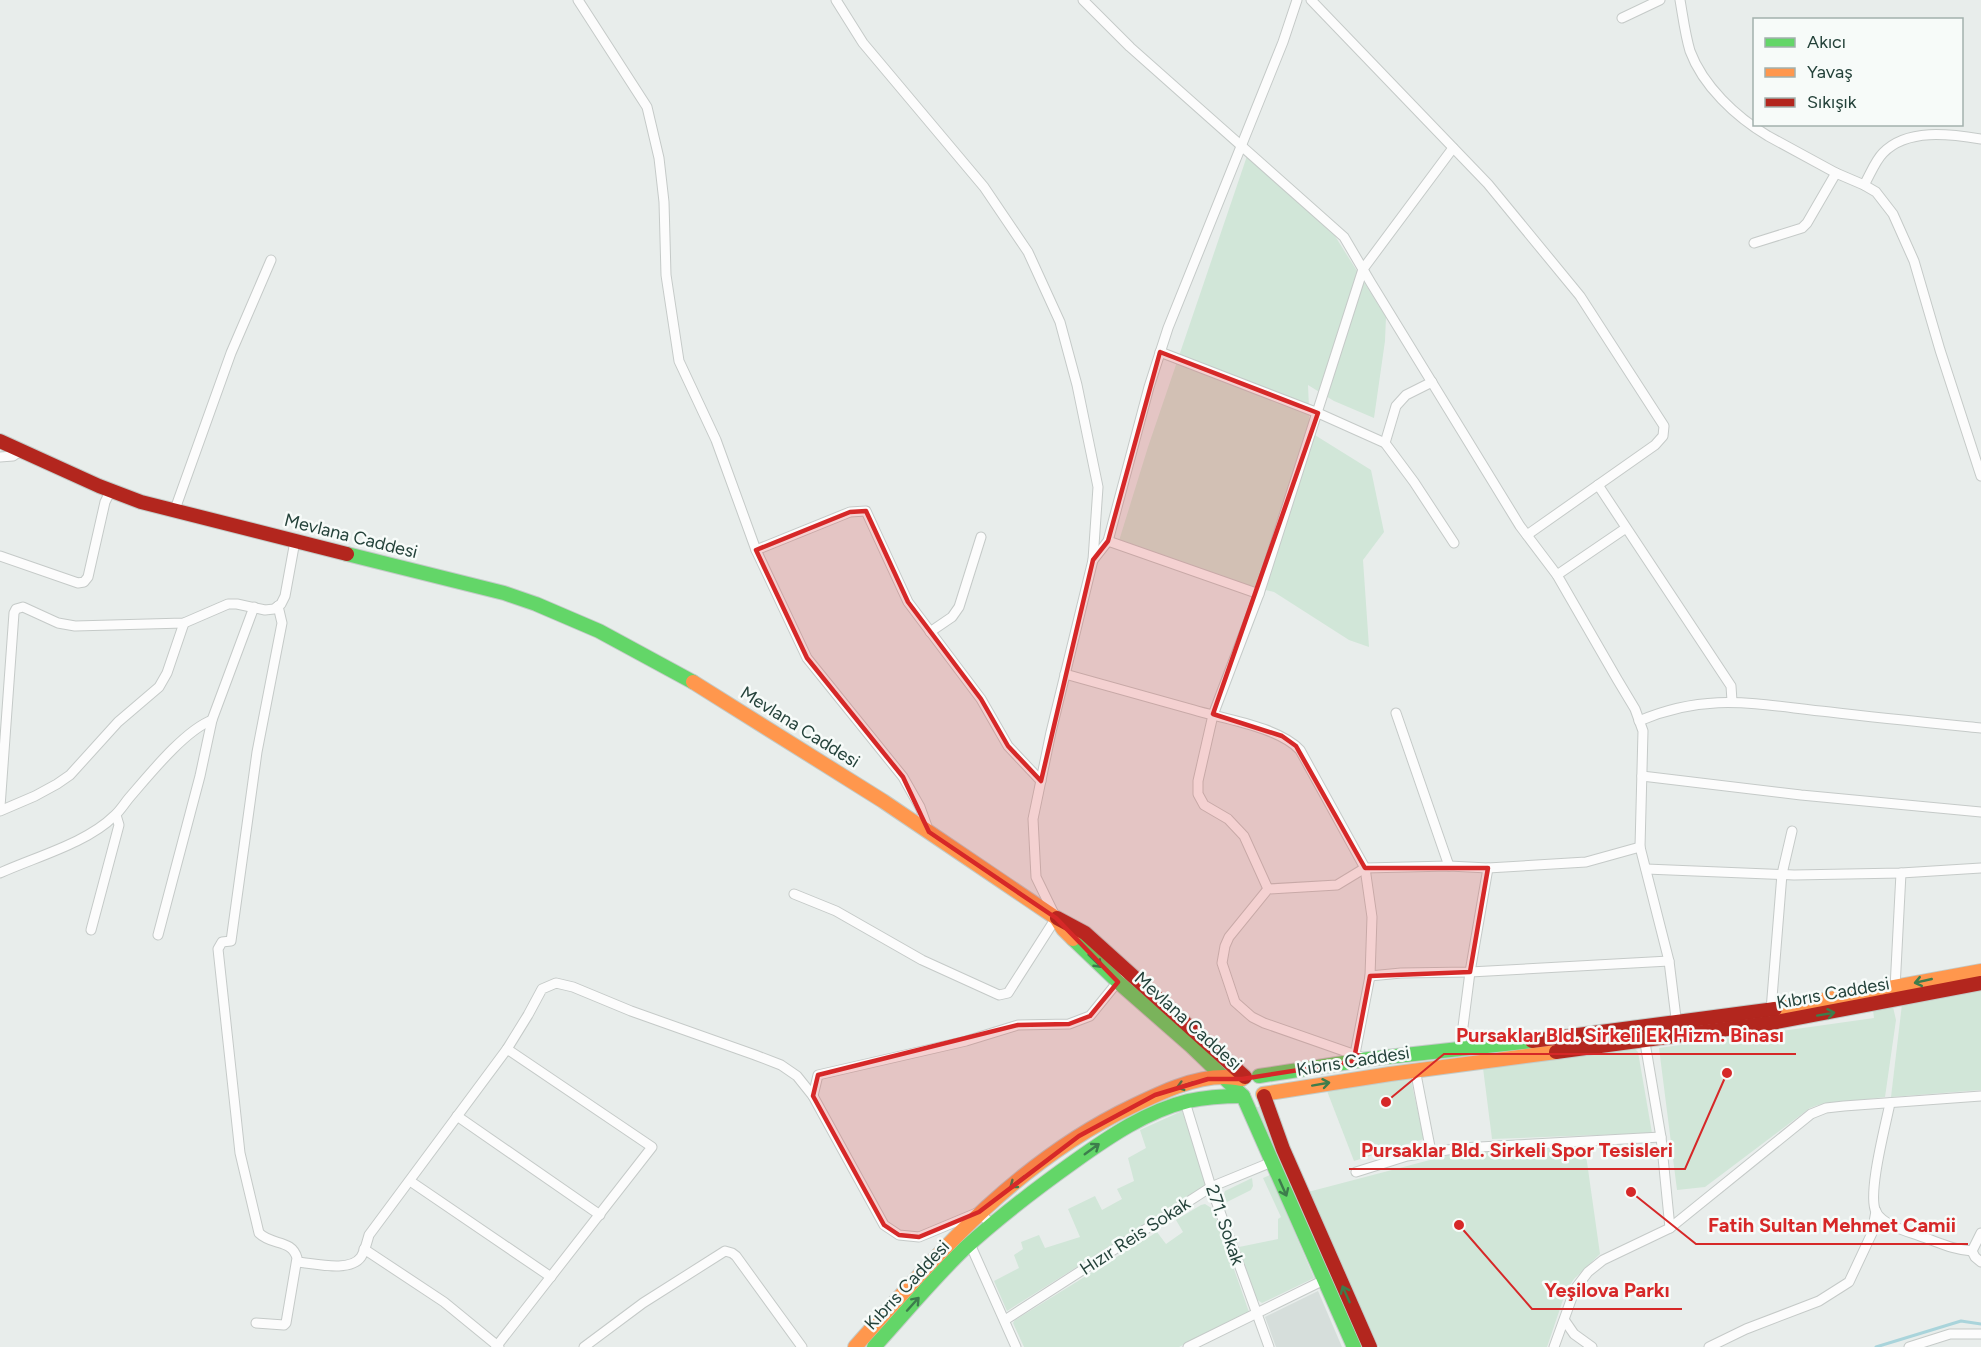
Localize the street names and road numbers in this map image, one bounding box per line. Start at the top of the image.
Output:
street label: Mevlana Caddesi [282,509,420,563]
street label: Mevlana Caddesi [736,681,864,773]
street label: Mevlana Caddesi [1130,967,1246,1075]
street label: Kıbrıs Caddesi [1775,972,1891,1014]
street label: Kıbrıs Caddesi [1295,1041,1411,1081]
street label: 271. Sokak [1201,1182,1249,1268]
street label: Hızır Reis Sokak [1076,1192,1195,1280]
street label: Kıbrıs Caddesi [860,1236,954,1334]

